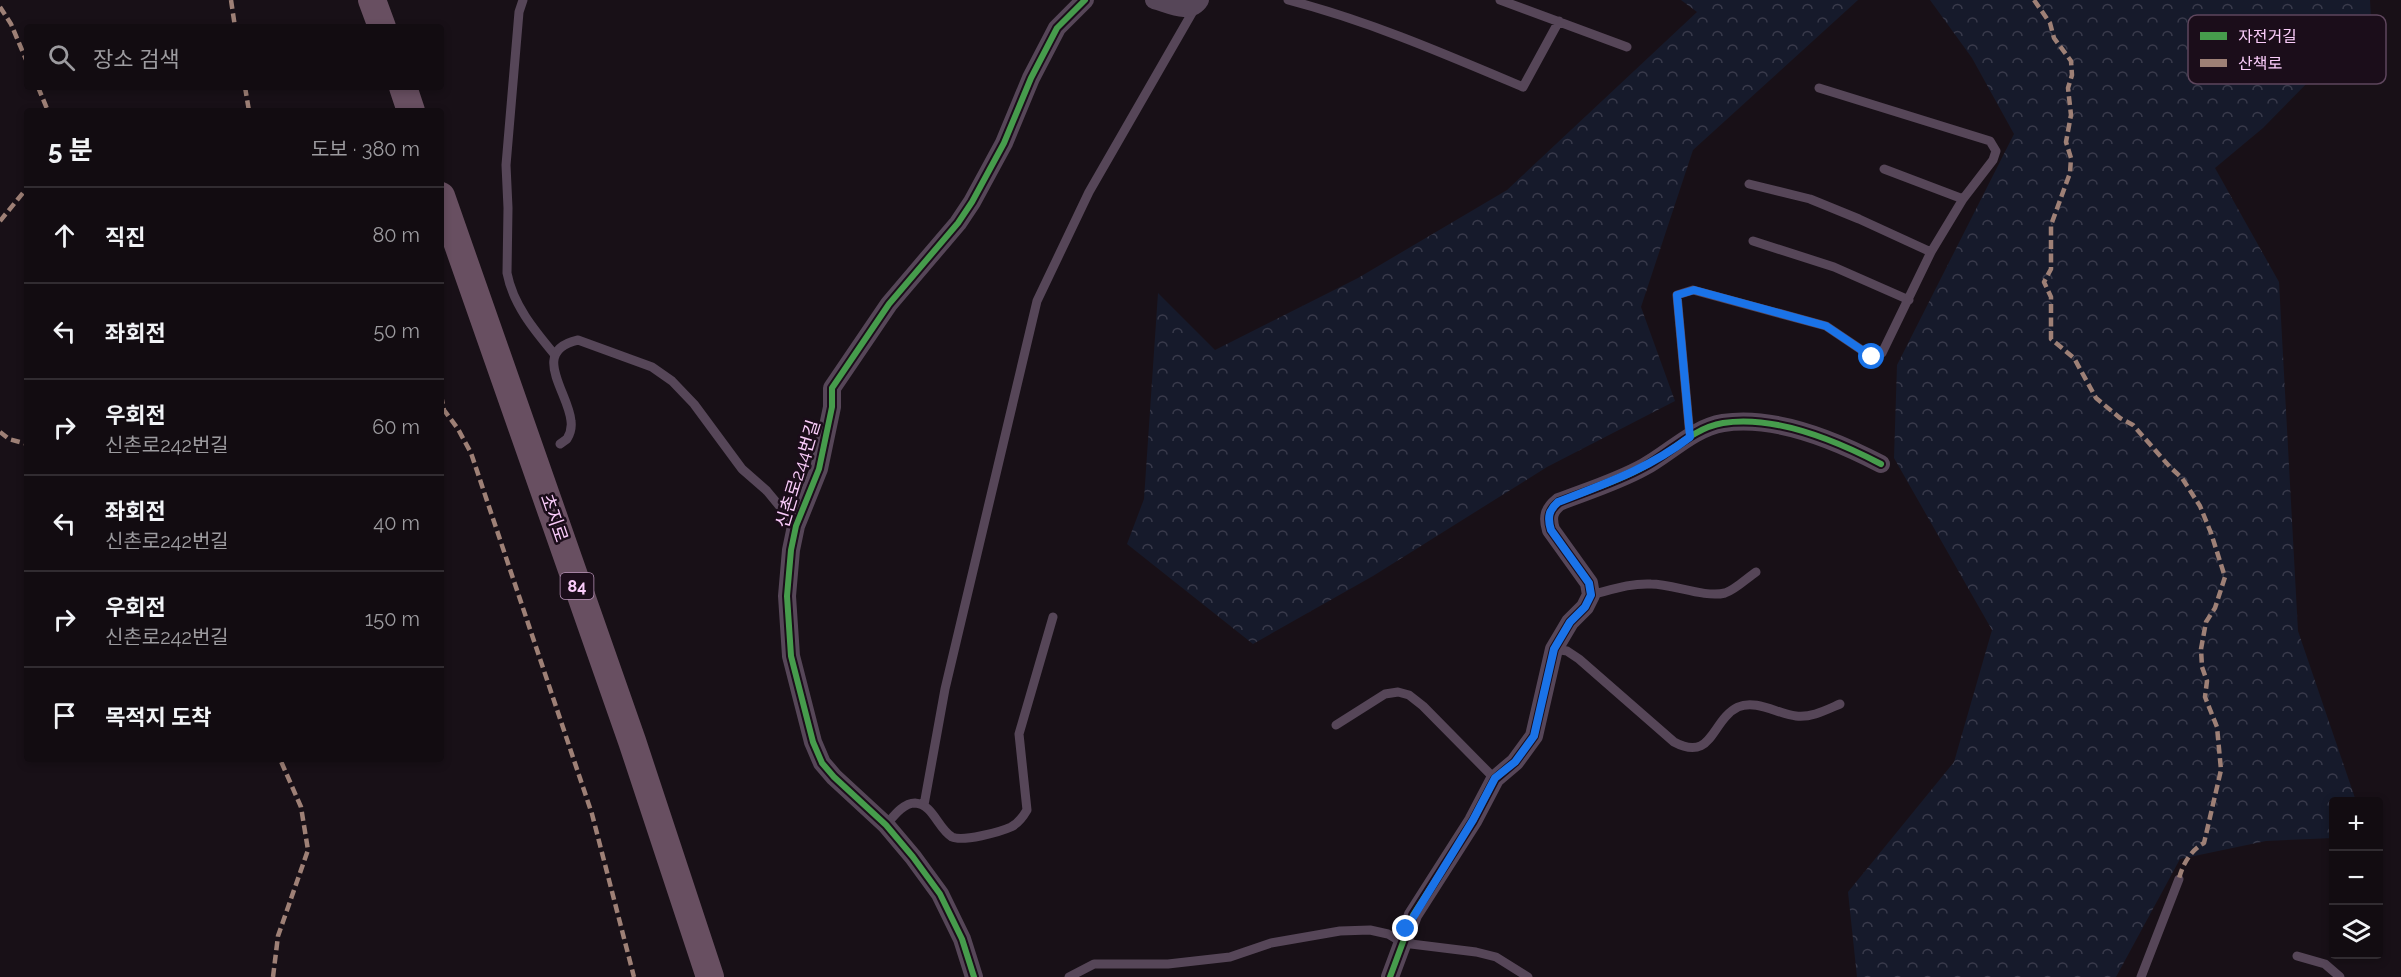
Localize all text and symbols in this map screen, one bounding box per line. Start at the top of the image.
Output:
legend [2188,15,2386,84]
search box [24,24,444,90]
text: 자전거길 [2238,27,2297,46]
icon: search [45,41,78,74]
text: 장소 검색 [93,46,180,72]
text: 산책로 [2238,54,2282,73]
text: 5 분 [48,135,93,165]
text: 도보 · 380 m [311,137,420,161]
icon: ahead [48,219,81,252]
text: 80 m [372,223,420,247]
text: 직진 [105,224,145,250]
icon: left [48,315,81,348]
text: 50 m [373,319,420,343]
text: 좌회전 [105,320,166,346]
route start [1858,343,1884,369]
text: 우회전 [105,402,166,428]
icon: right [48,411,81,444]
text: 60 m [372,415,420,439]
street label: 신촌로244번길 [771,417,824,530]
text: 신촌로242번길 [105,433,229,457]
street label: 초지로 [536,491,572,545]
text: 좌회전 [105,498,166,524]
icon: left [48,507,81,540]
text: 40 m [373,511,420,535]
text: 신촌로242번길 [105,529,229,553]
road number: 84 [560,573,594,599]
text: 우회전 [105,594,166,620]
icon: right [48,603,81,636]
text: 150 m [365,607,420,631]
text: 신촌로242번길 [105,625,229,649]
icon: arrive [48,699,81,732]
text: 목적지 도착 [105,704,211,730]
map controls [2329,797,2383,959]
button: + [2329,797,2383,851]
button: − [2329,851,2383,905]
button: layers [2329,905,2383,959]
route end [1392,915,1418,941]

